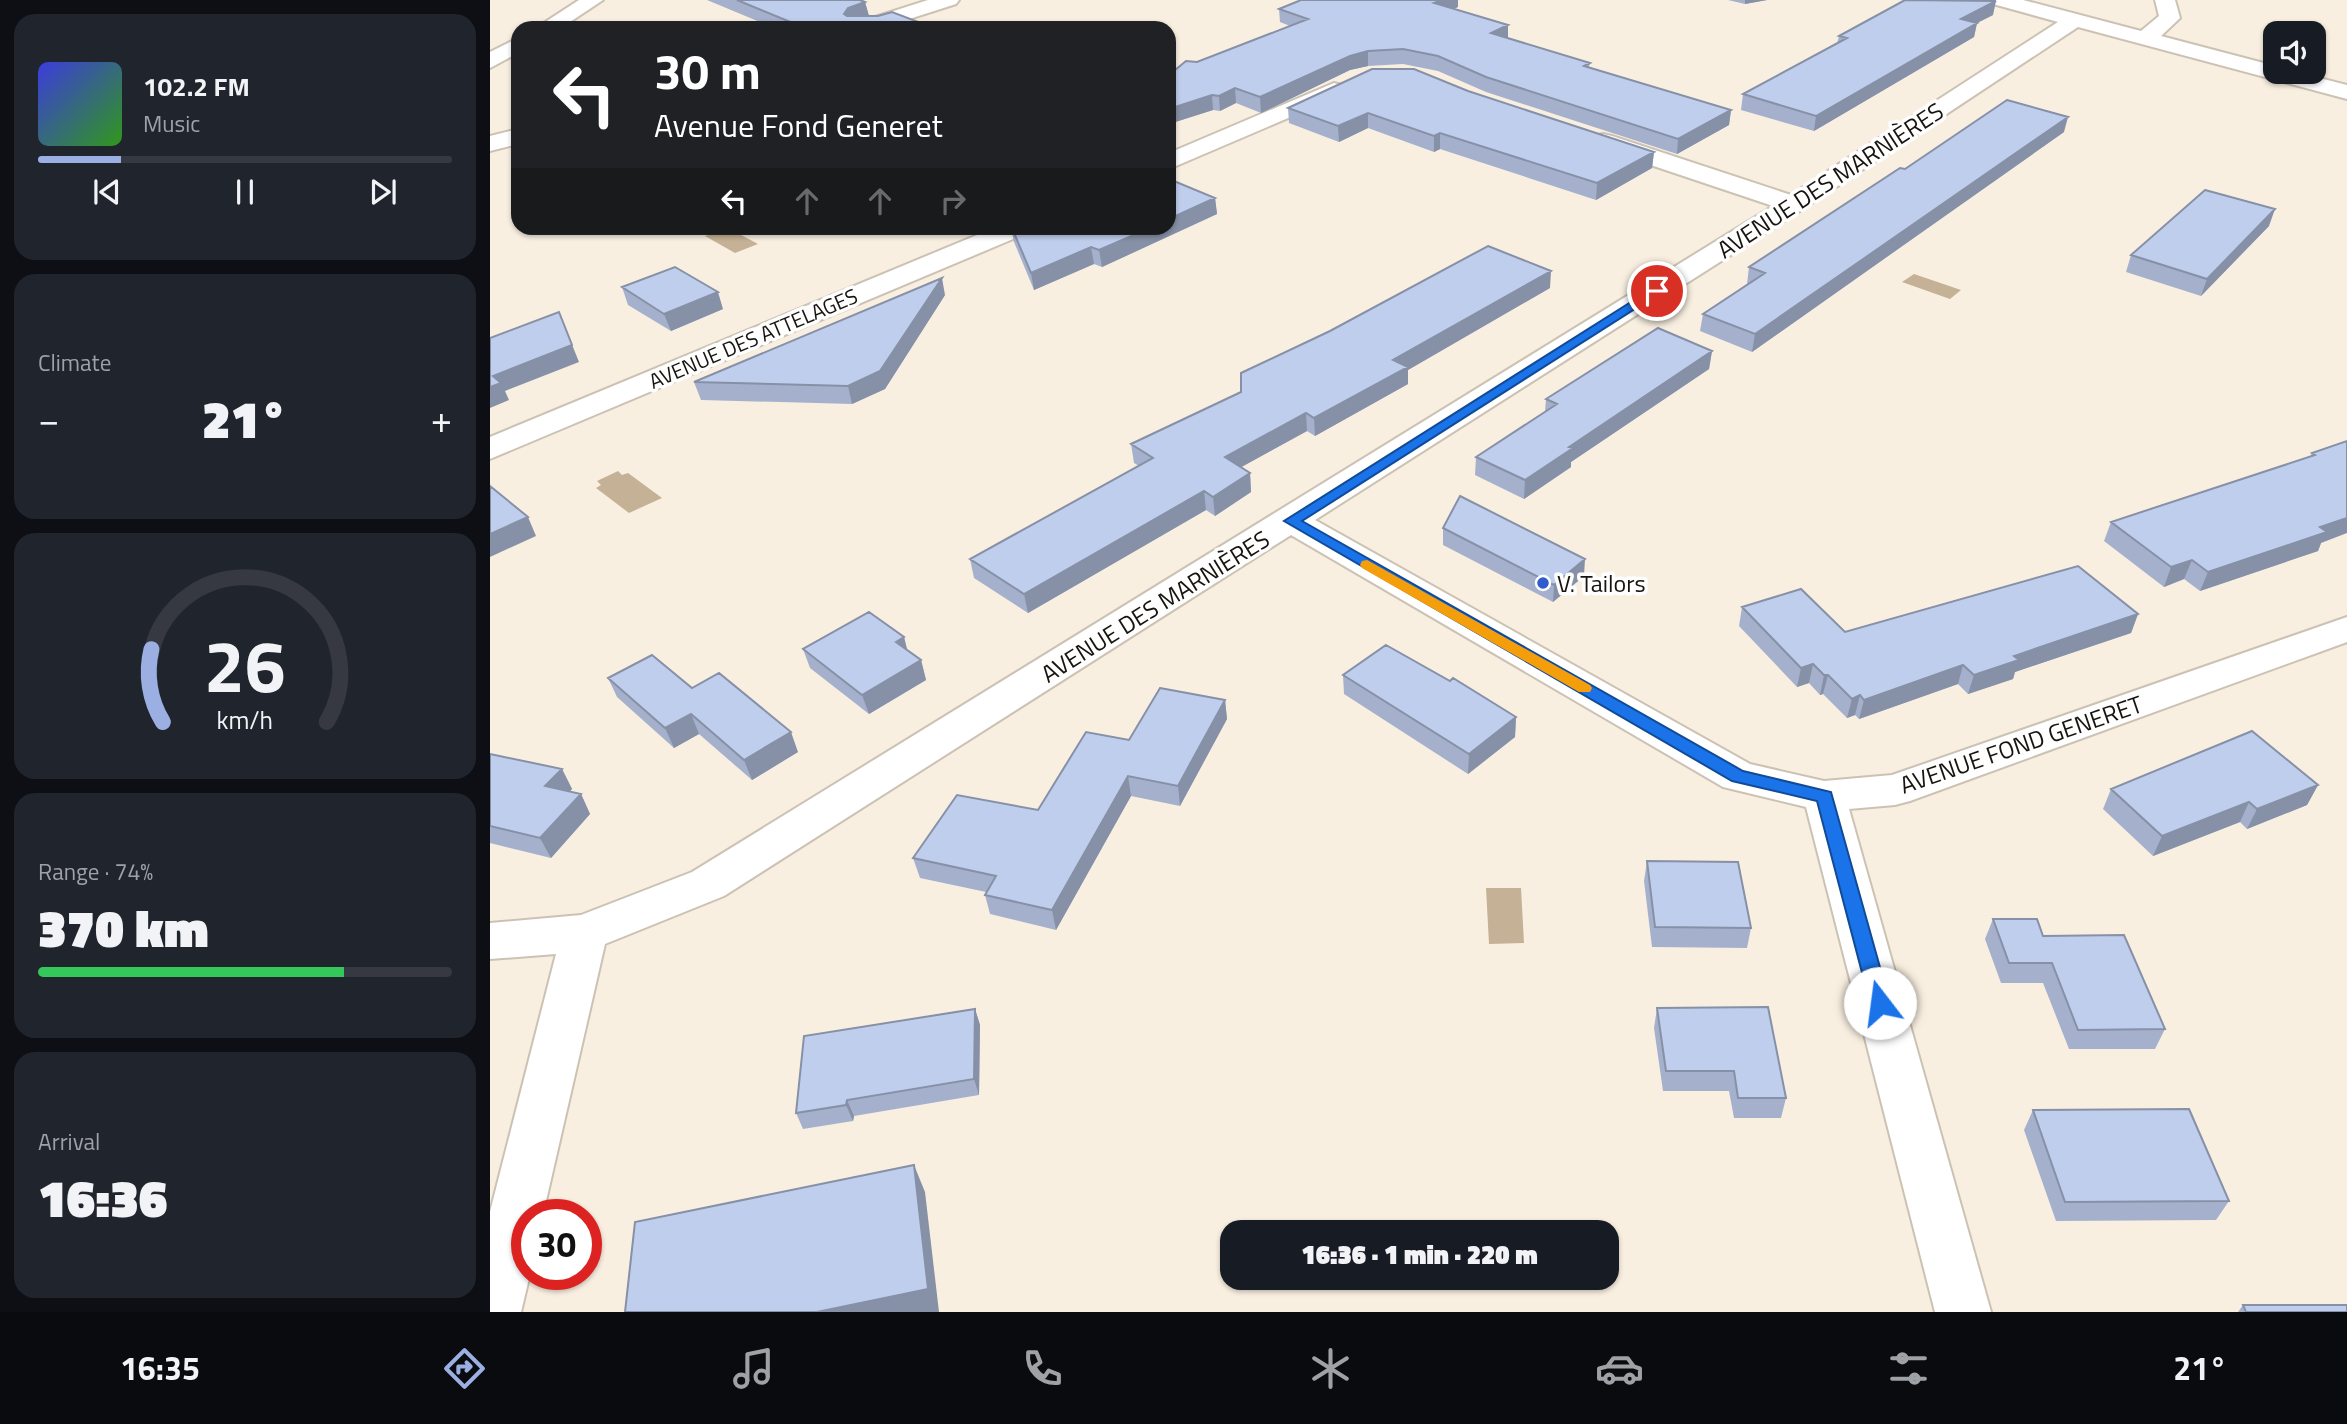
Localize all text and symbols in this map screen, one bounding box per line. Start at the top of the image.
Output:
map controls [2263,21,2326,84]
button: sound [2263,21,2326,84]
text: 30 m [654,33,761,108]
icon: left [539,49,630,140]
text: 102.2 FM [143,67,250,106]
street label: AVENUE DES MARNIÈRES [1710,93,1950,267]
text: Avenue Fond Generet [654,101,943,149]
text: Music [143,106,200,141]
icon: previous [88,173,126,211]
icon: pause [226,173,264,211]
icon: next [364,173,402,211]
icon: left [715,182,753,220]
icon: ahead [788,182,826,220]
icon: ahead [861,182,899,220]
icon: right [934,182,972,220]
pin [1627,261,1687,321]
icon: arrive [1638,272,1676,310]
street label: AVENUE DES ATTELAGES [644,279,862,397]
text: Climate [38,345,111,380]
text: 21° [202,379,288,458]
text: − [38,390,59,448]
text: + [431,390,452,448]
street label: AVENUE DES MARNIÈRES [1034,521,1276,691]
place label: V. Tailors [1557,565,1646,601]
marker: V. Tailors [1535,575,1551,591]
text: 26 [204,610,286,720]
street label: AVENUE FOND GENERET [1895,685,2148,802]
text: km/h [217,701,273,739]
text: Range · 74% [38,854,153,889]
text: 370 km [38,888,209,967]
position arrow [1843,966,1917,1040]
text: Arrival [38,1124,100,1159]
text: 16:36 [38,1158,167,1237]
speed limit sign: 30 [511,1199,602,1290]
text: 16:36 · 1 min · 220 m [1301,1235,1538,1274]
text: 16:35 [120,1344,200,1392]
icon: directions [440,1344,489,1393]
icon: music [729,1344,778,1393]
icon: phone [1018,1344,1067,1393]
icon: climate [1306,1344,1355,1393]
icon: car [1595,1344,1644,1393]
icon: filters [1884,1344,1933,1393]
text: 21° [2173,1344,2227,1392]

